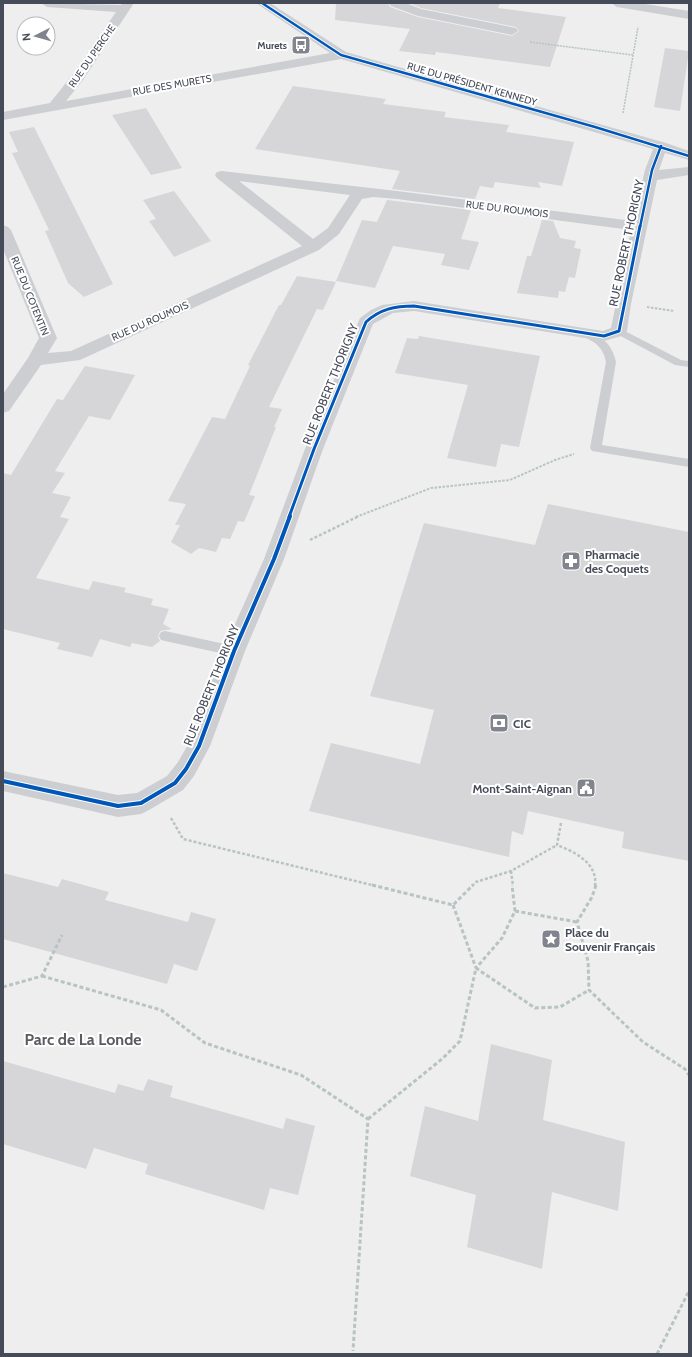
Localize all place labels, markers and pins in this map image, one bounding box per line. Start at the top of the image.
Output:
bus stop icon: Murets [290,34,312,56]
place label: Murets [257,39,287,52]
place label: Pharmacie des Coquets [585,547,649,576]
pharmacy icon: Pharmacie des Coquets [560,550,582,572]
bank icon: CIC [488,712,510,734]
place label: CIC [513,716,531,731]
public building icon: Mont-Saint-Aignan [575,777,597,799]
place label: Mont-Saint-Aignan [472,781,572,796]
place label: Place du Souvenir Français [565,925,655,954]
place icon: Place du Souvenir Français [540,928,562,950]

